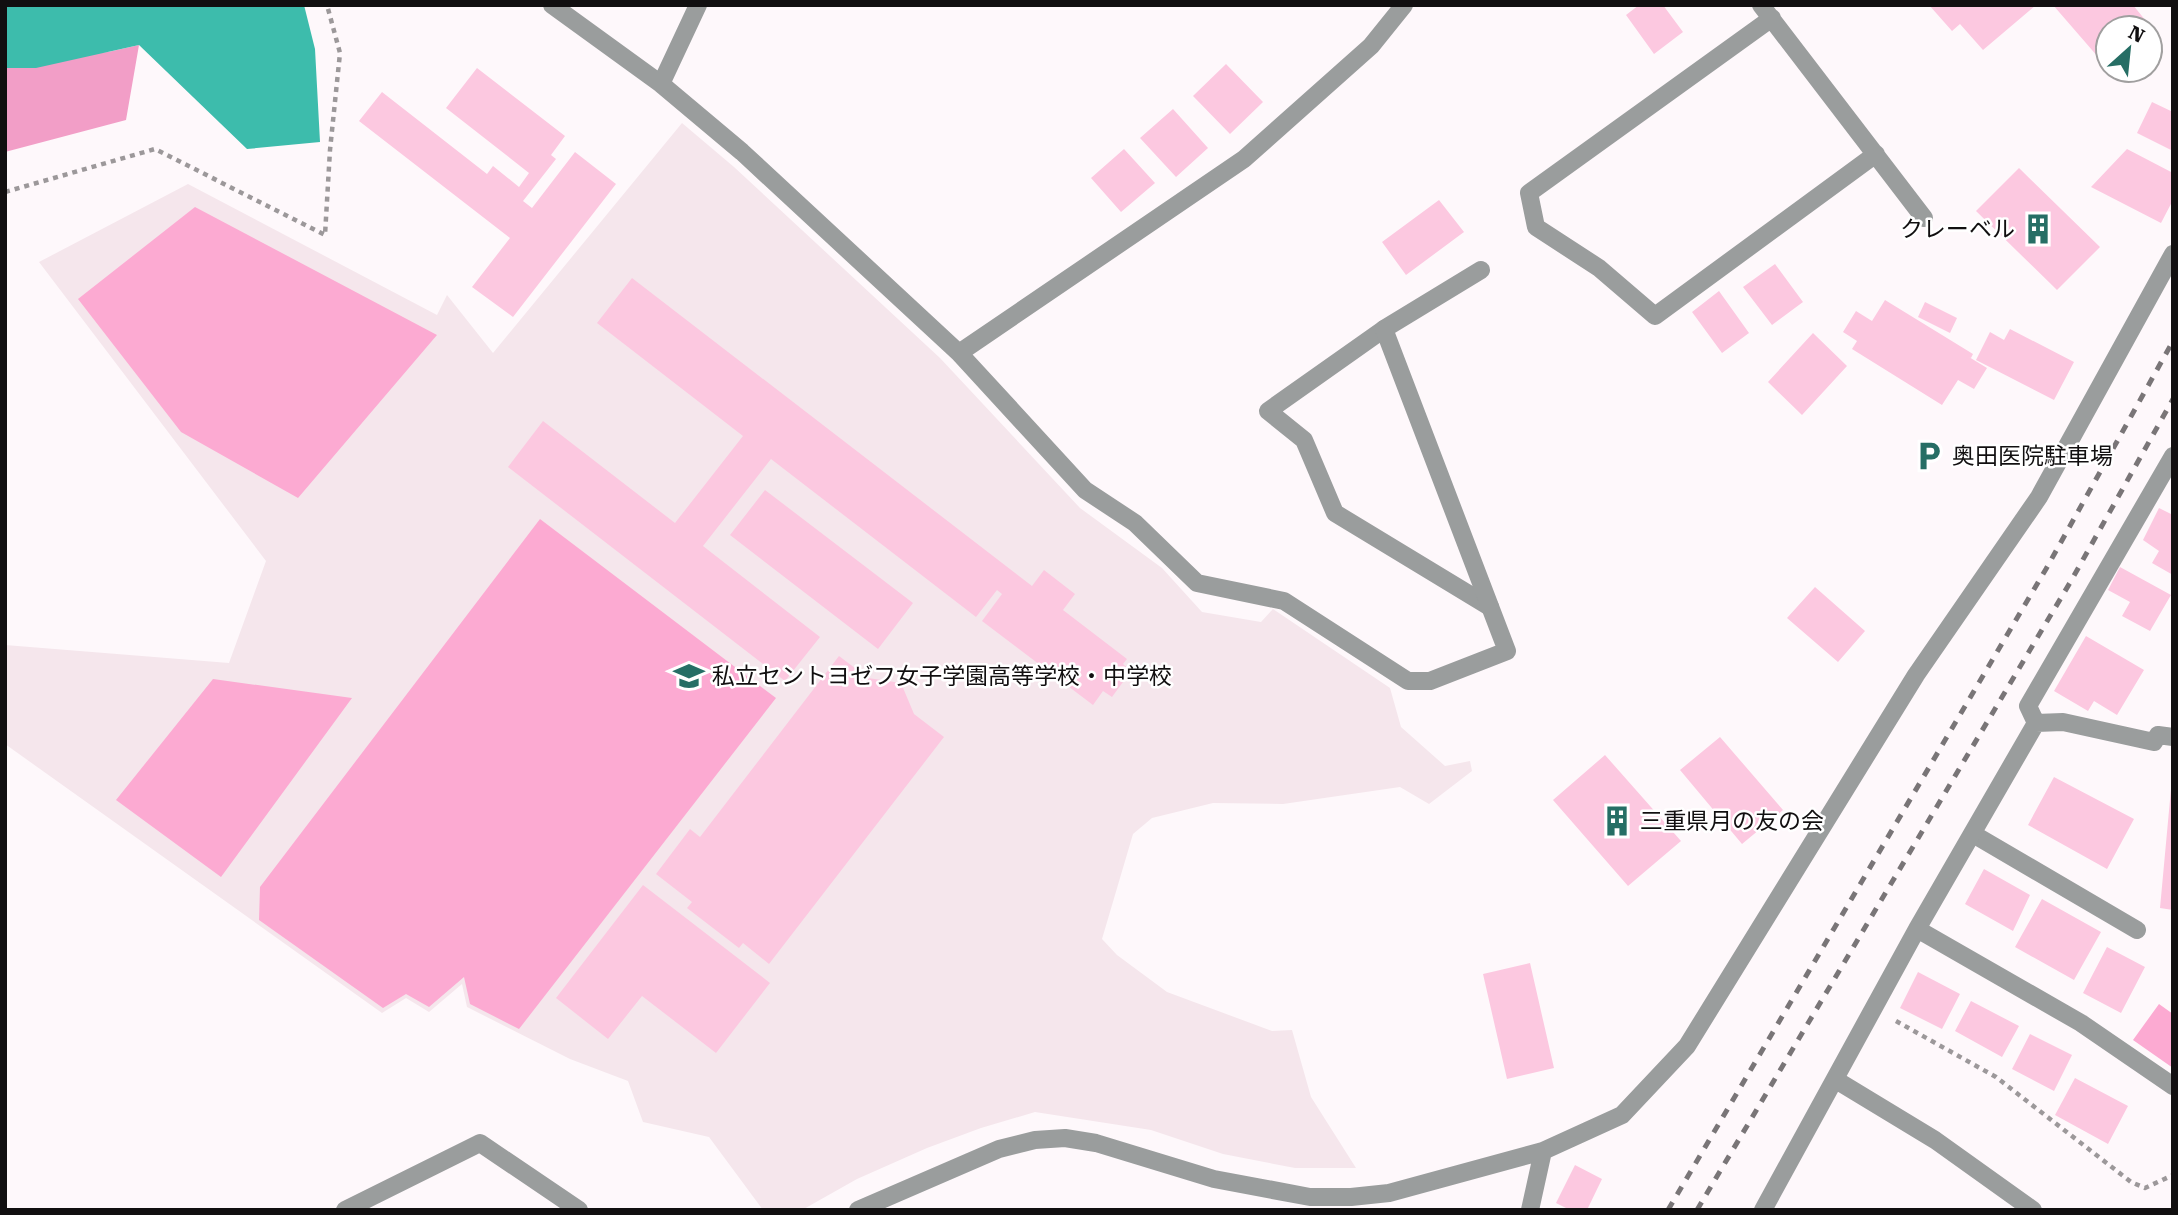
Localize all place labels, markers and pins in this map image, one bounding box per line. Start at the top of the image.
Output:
building icon: クレーベル [2021,212,2055,246]
place label: クレーベル [1900,216,2015,243]
parking icon: 奥田医院駐車場 [1912,439,1946,473]
place label: 奥田医院駐車場 [1952,443,2113,470]
school or university icon: 私立セントヨゼフ女子学園高等学校・中学校 [672,659,706,693]
place label: 私立セントヨゼフ女子学園高等学校・中学校 [712,663,1172,690]
building icon: 三重県月の友の会 [1600,804,1634,838]
place label: 三重県月の友の会 [1640,808,1824,835]

